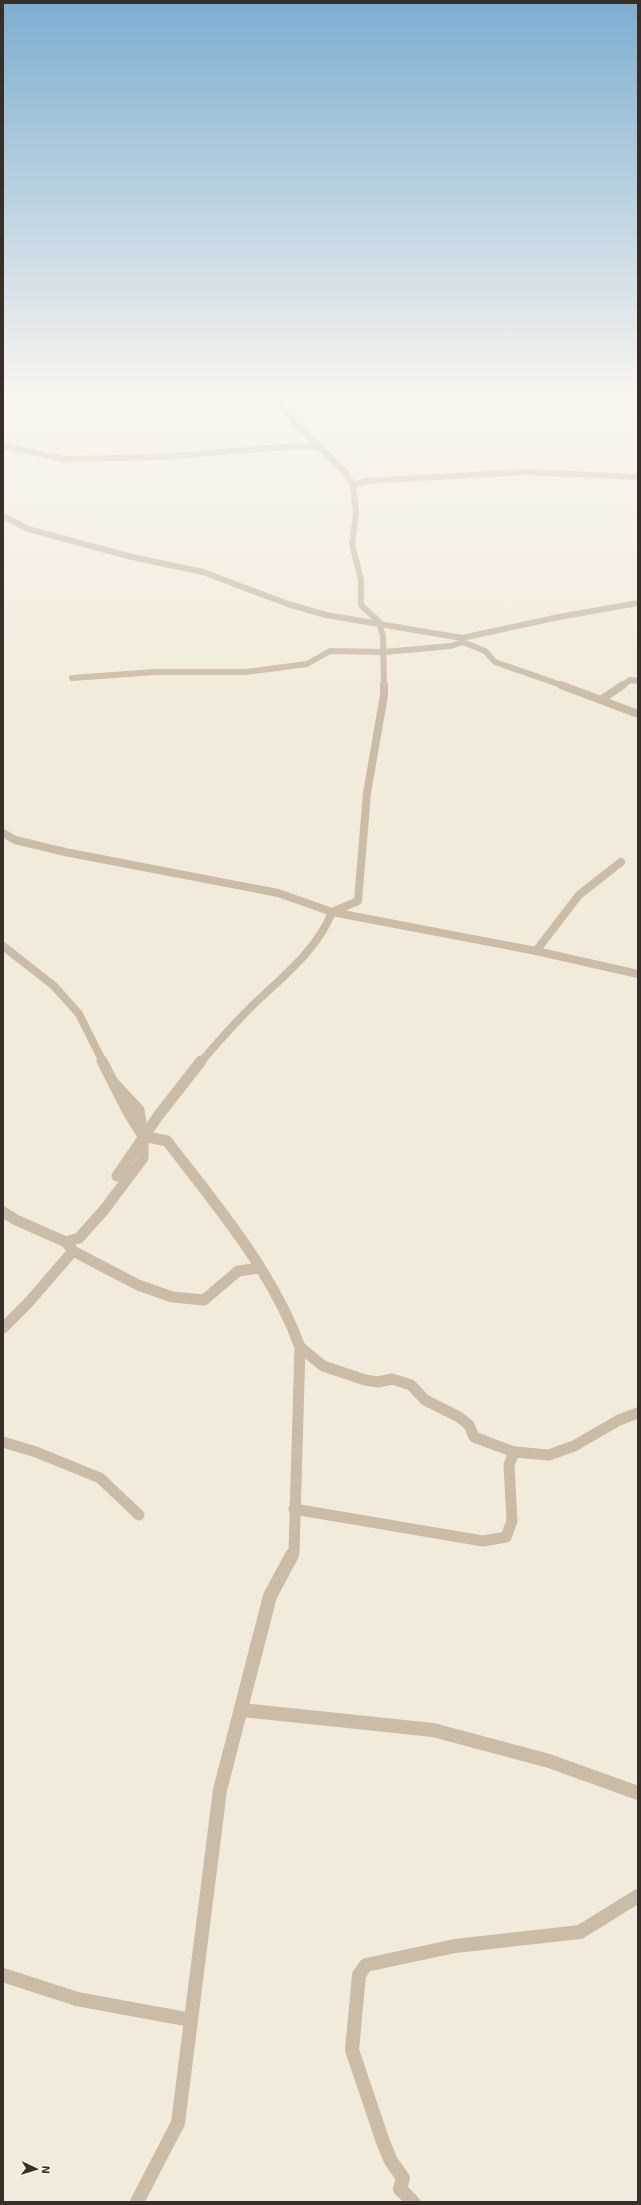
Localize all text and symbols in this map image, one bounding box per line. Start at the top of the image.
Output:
north arrow [16,2149,56,2189]
text: N [40,2165,53,2174]

